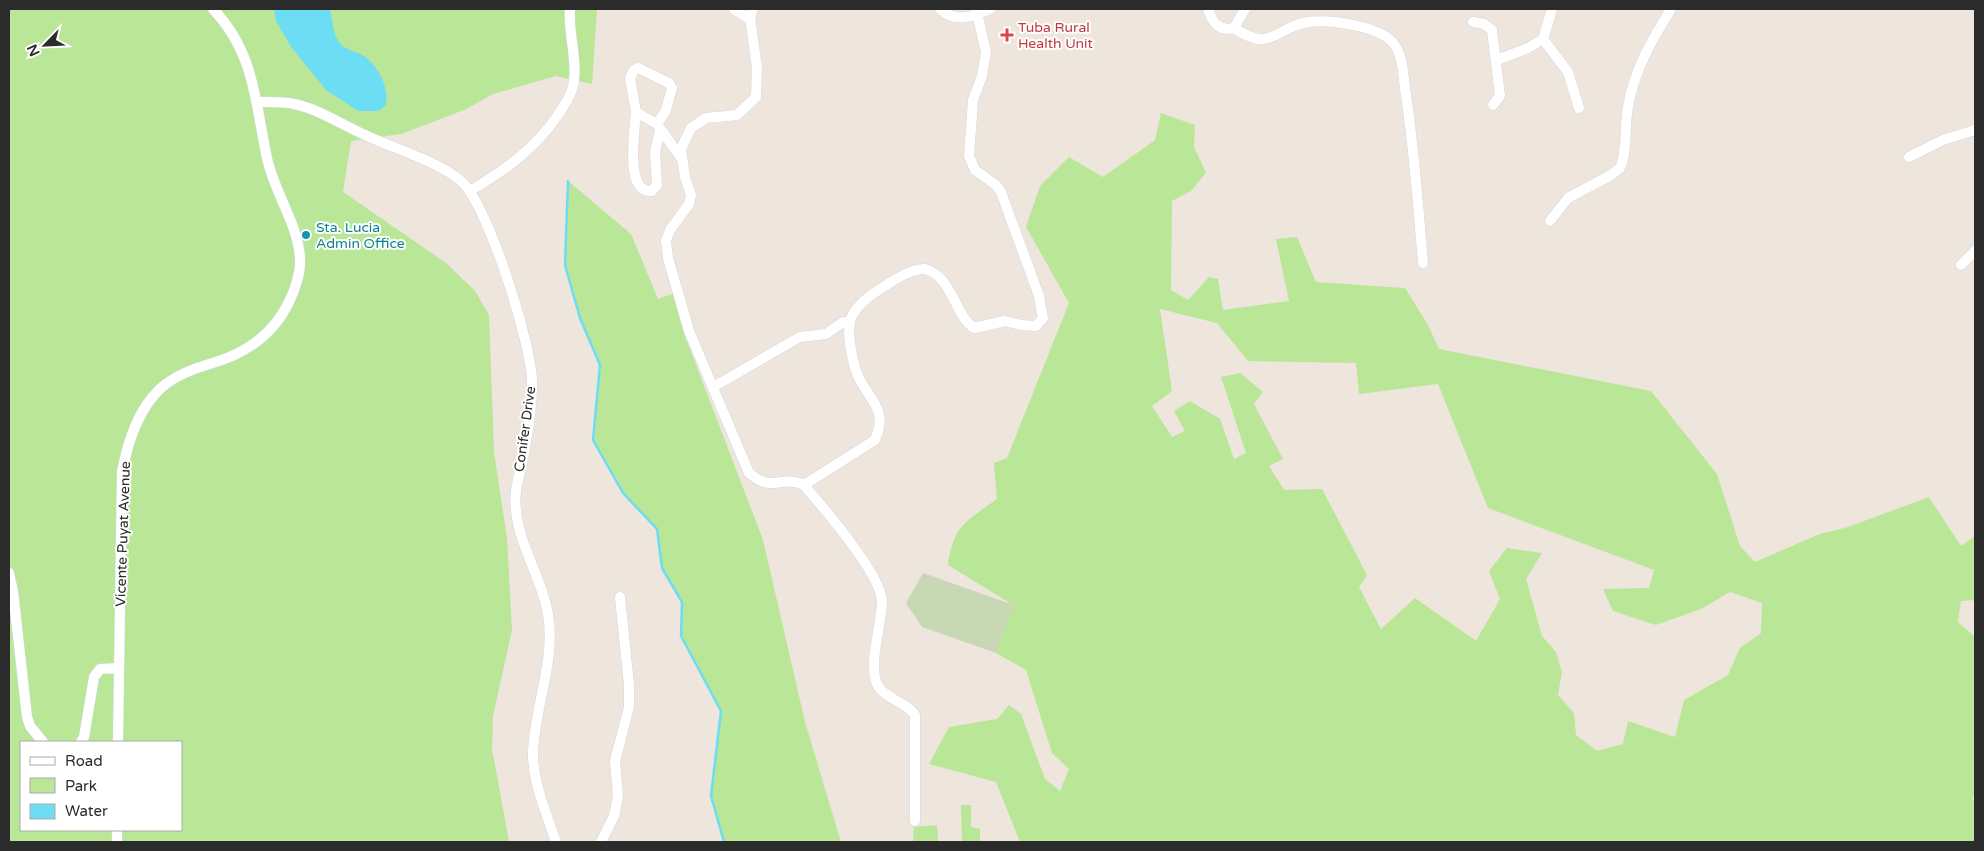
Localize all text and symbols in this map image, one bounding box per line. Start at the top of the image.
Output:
place label: Tuba Rural Health Unit [1018,19,1094,52]
north arrow [20,20,70,70]
marker: Tuba Rural Health Unit [1000,28,1014,42]
text: N [24,41,44,59]
place label: Sta. Lucia Admin Office [316,219,405,252]
marker: Sta. Lucia Admin Office [300,229,312,241]
street label: Conifer Drive [511,385,539,473]
street label: Vicente Puyat Avenue [112,461,134,607]
legend [20,741,182,831]
text: Road [65,752,103,770]
text: Park [65,777,97,795]
text: Water [65,802,108,820]

